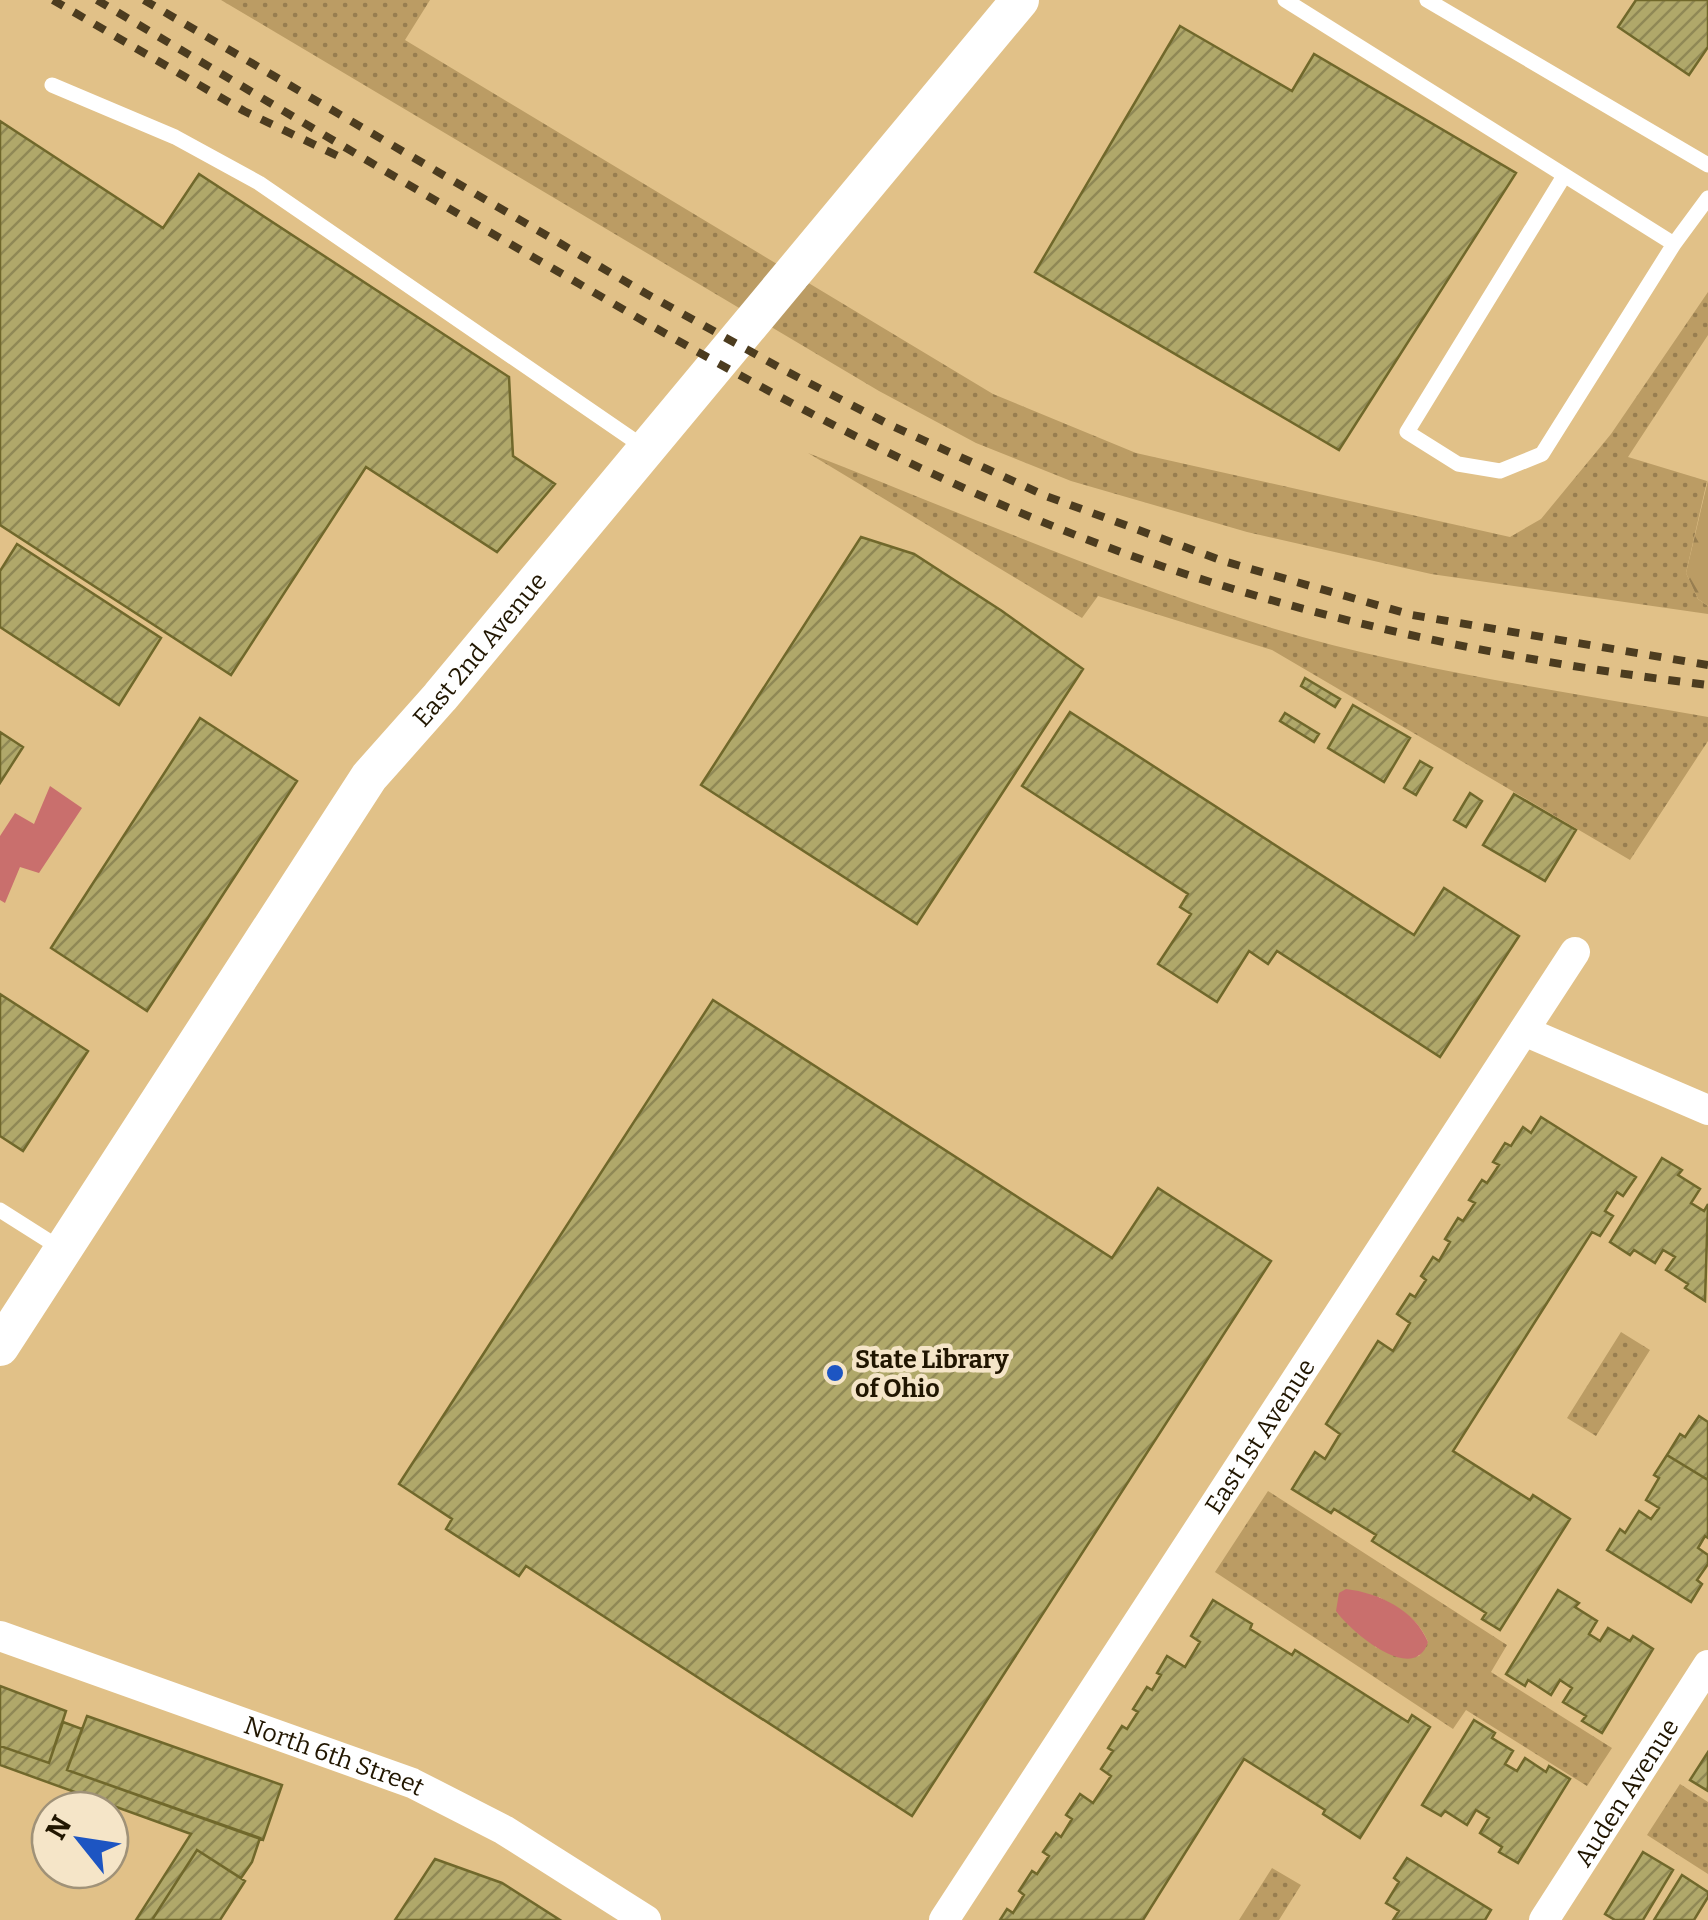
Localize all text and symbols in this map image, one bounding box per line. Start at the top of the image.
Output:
street label: East 2nd Avenue [407,567,553,733]
place label: State Library of Ohio [855,1345,1009,1404]
street label: East 1st Avenue [1199,1353,1322,1519]
marker: State Library of Ohio [824,1362,846,1384]
street label: North 6th Street [240,1710,429,1803]
street label: Auden Avenue [1569,1713,1686,1872]
north arrow [30,1790,130,1890]
text: N [39,1810,78,1845]

